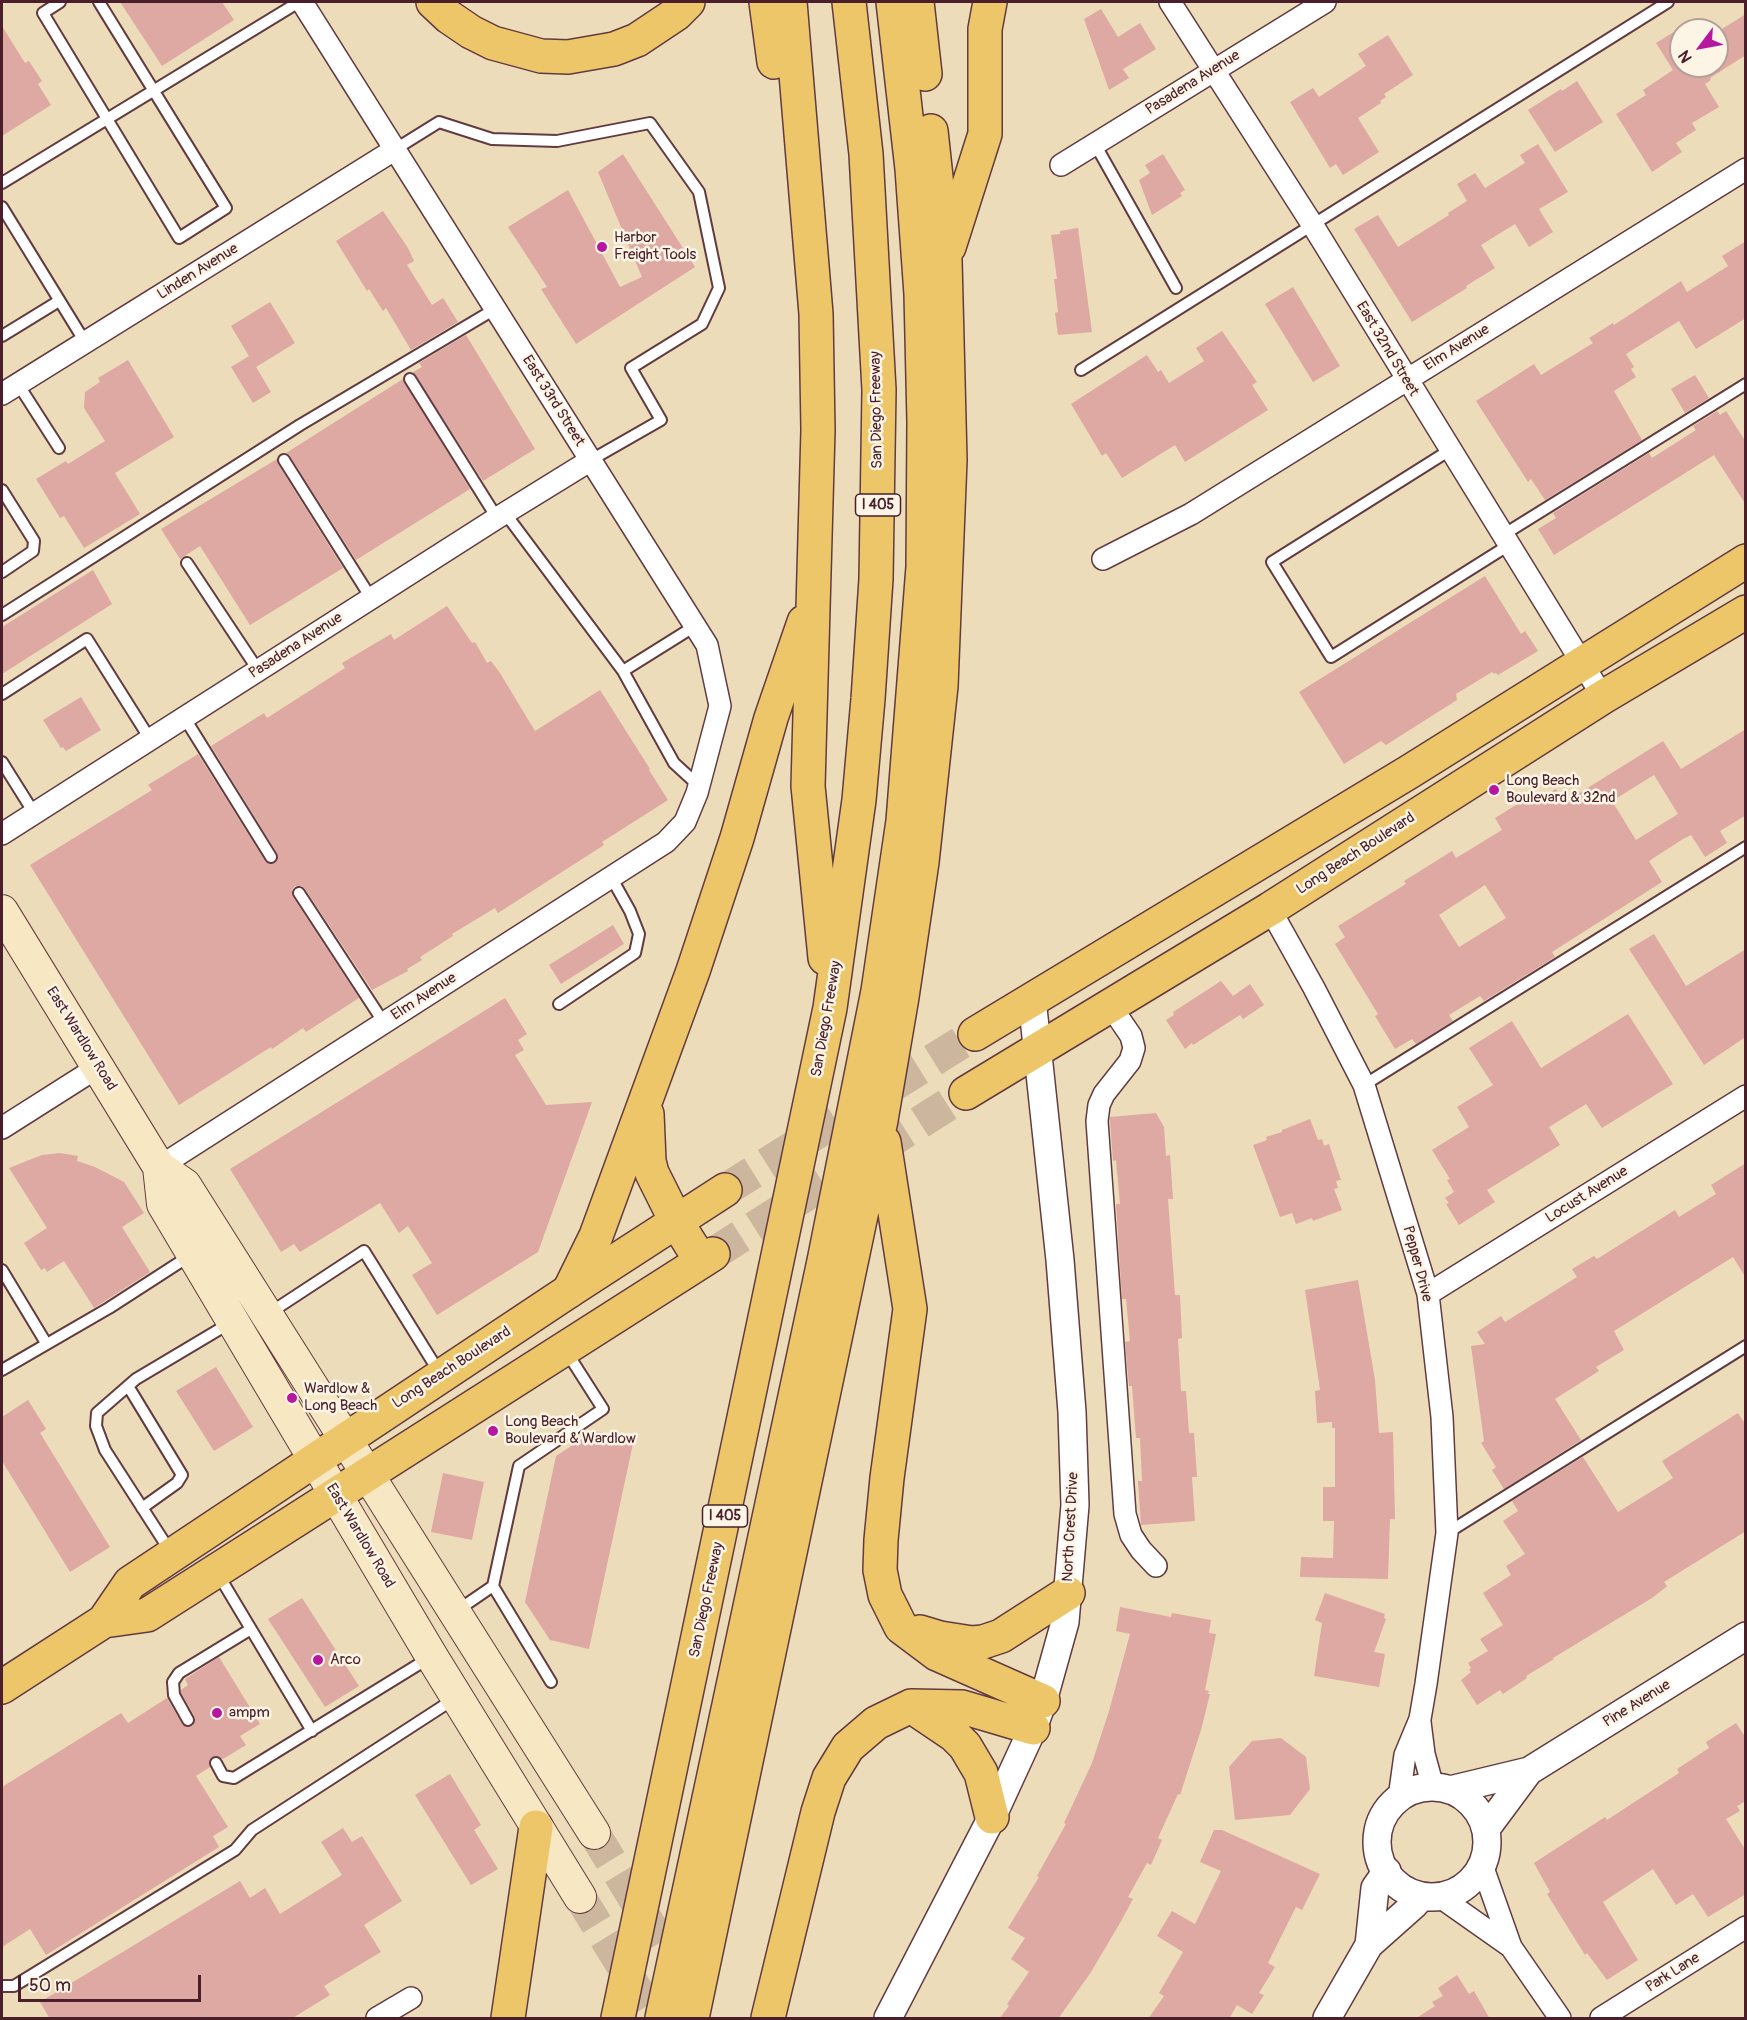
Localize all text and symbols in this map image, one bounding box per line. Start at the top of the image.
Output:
north arrow [1669,18,1729,78]
street label: Pasadena Avenue [1143,47,1243,119]
text: N [1674,47,1697,66]
place label: Harbor Freight Tools [614,229,696,264]
street label: Linden Avenue [154,240,242,304]
marker: Harbor Freight Tools [595,240,609,254]
street label: East 32nd Street [1352,298,1422,400]
street label: Elm Avenue [1421,321,1493,375]
street label: San Diego Freeway [867,351,887,469]
street label: East 33rd Street [518,352,588,450]
road number: I 405 [856,494,900,516]
street label: Pasadena Avenue [246,609,346,683]
place label: Long Beach Boulevard & 32nd [1506,772,1616,807]
marker: Long Beach Boulevard & 32nd [1487,783,1501,797]
street label: Long Beach Boulevard [1293,809,1419,899]
street label: San Diego Freeway [808,959,846,1079]
street label: Elm Avenue [388,969,460,1025]
street label: East Wardlow Road [42,984,120,1094]
street label: Locust Avenue [1542,1163,1632,1227]
street label: Pepper Drive [1398,1224,1436,1304]
street label: Long Beach Boulevard [389,1323,515,1413]
place label: Wardlow & Long Beach [304,1380,377,1415]
marker: Wardlow & Long Beach [285,1391,299,1405]
place label: Long Beach Boulevard & Wardlow [505,1413,636,1448]
marker: Long Beach Boulevard & Wardlow [486,1424,500,1438]
street label: North Crest Drive [1059,1472,1083,1582]
street label: East Wardlow Road [322,1480,398,1592]
road number: I 405 [702,1505,748,1527]
street label: San Diego Freeway [686,1541,728,1659]
place label: Arco [330,1651,361,1669]
marker: Arco [311,1653,325,1667]
street label: Pine Avenue [1600,1676,1674,1732]
place label: ampm [229,1704,270,1722]
marker: ampm [210,1706,224,1720]
street label: Park Lane [1643,1949,1703,1997]
scale bar [21,1963,204,2001]
text: 50 m [29,1974,71,1997]

